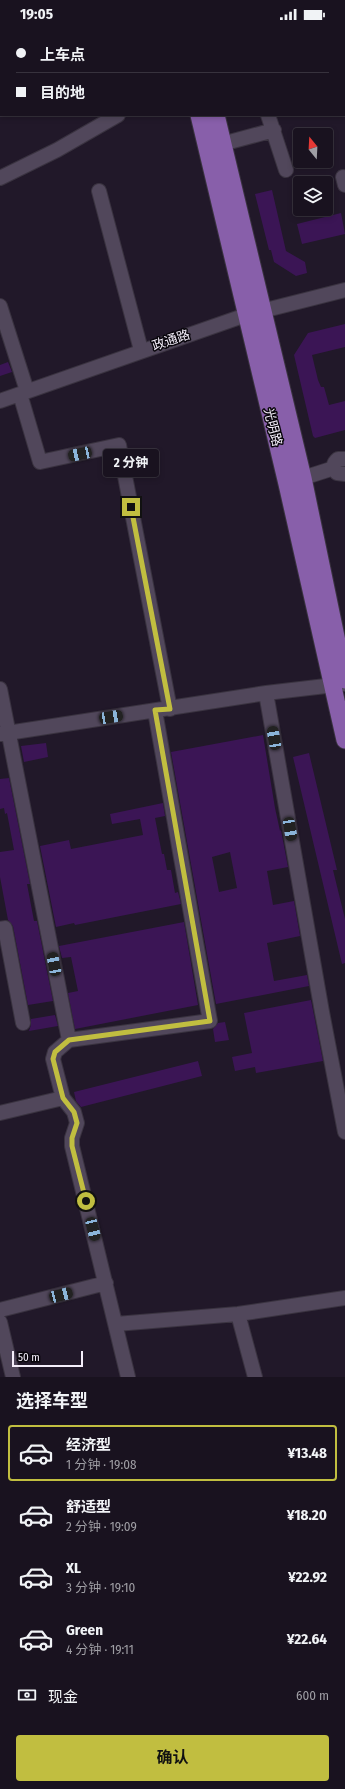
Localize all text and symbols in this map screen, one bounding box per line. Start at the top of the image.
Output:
text: 19:05 [20,5,53,23]
text: 上车点 [40,46,85,64]
text: 目的地 [40,84,85,102]
north arrow [293,128,333,168]
map controls [293,128,333,216]
button: layers [293,176,333,216]
street label: 政通路 [150,327,192,353]
street label: 光明路 [261,406,285,448]
car [67,446,93,462]
callout: 2 分钟 [103,449,159,477]
text: 2 分钟 [114,455,148,470]
route end [122,498,140,516]
car [98,709,124,725]
car [266,725,282,751]
car [282,816,298,842]
car [46,951,62,977]
route start [77,1192,95,1210]
car [84,1216,102,1242]
car [48,1286,74,1304]
scale bar [12,1349,83,1368]
text: 50 m [18,1351,40,1364]
text: 选择车型 [16,1390,88,1412]
icon: car [18,1435,54,1471]
text: 经济型 [66,1436,111,1454]
text: ¥13.48 [288,1444,327,1462]
text: 1 分钟 · 19:08 [66,1457,136,1472]
icon: car [18,1497,54,1533]
text: 舒适型 [66,1498,111,1516]
text: ¥18.20 [287,1506,327,1524]
text: 2 分钟 · 19:09 [66,1519,137,1534]
icon: car [18,1559,54,1595]
text: XL [66,1559,81,1577]
text: ¥22.92 [288,1568,327,1586]
text: 3 分钟 · 19:10 [66,1580,135,1595]
icon: car [18,1621,54,1657]
text: Green [66,1621,103,1639]
text: ¥22.64 [287,1630,327,1648]
text: 4 分钟 · 19:11 [66,1642,134,1657]
icon: cash [16,1684,38,1706]
text: 现金 [48,1688,78,1706]
text: 600 m [296,1688,329,1703]
button: 确认 [16,1735,329,1781]

